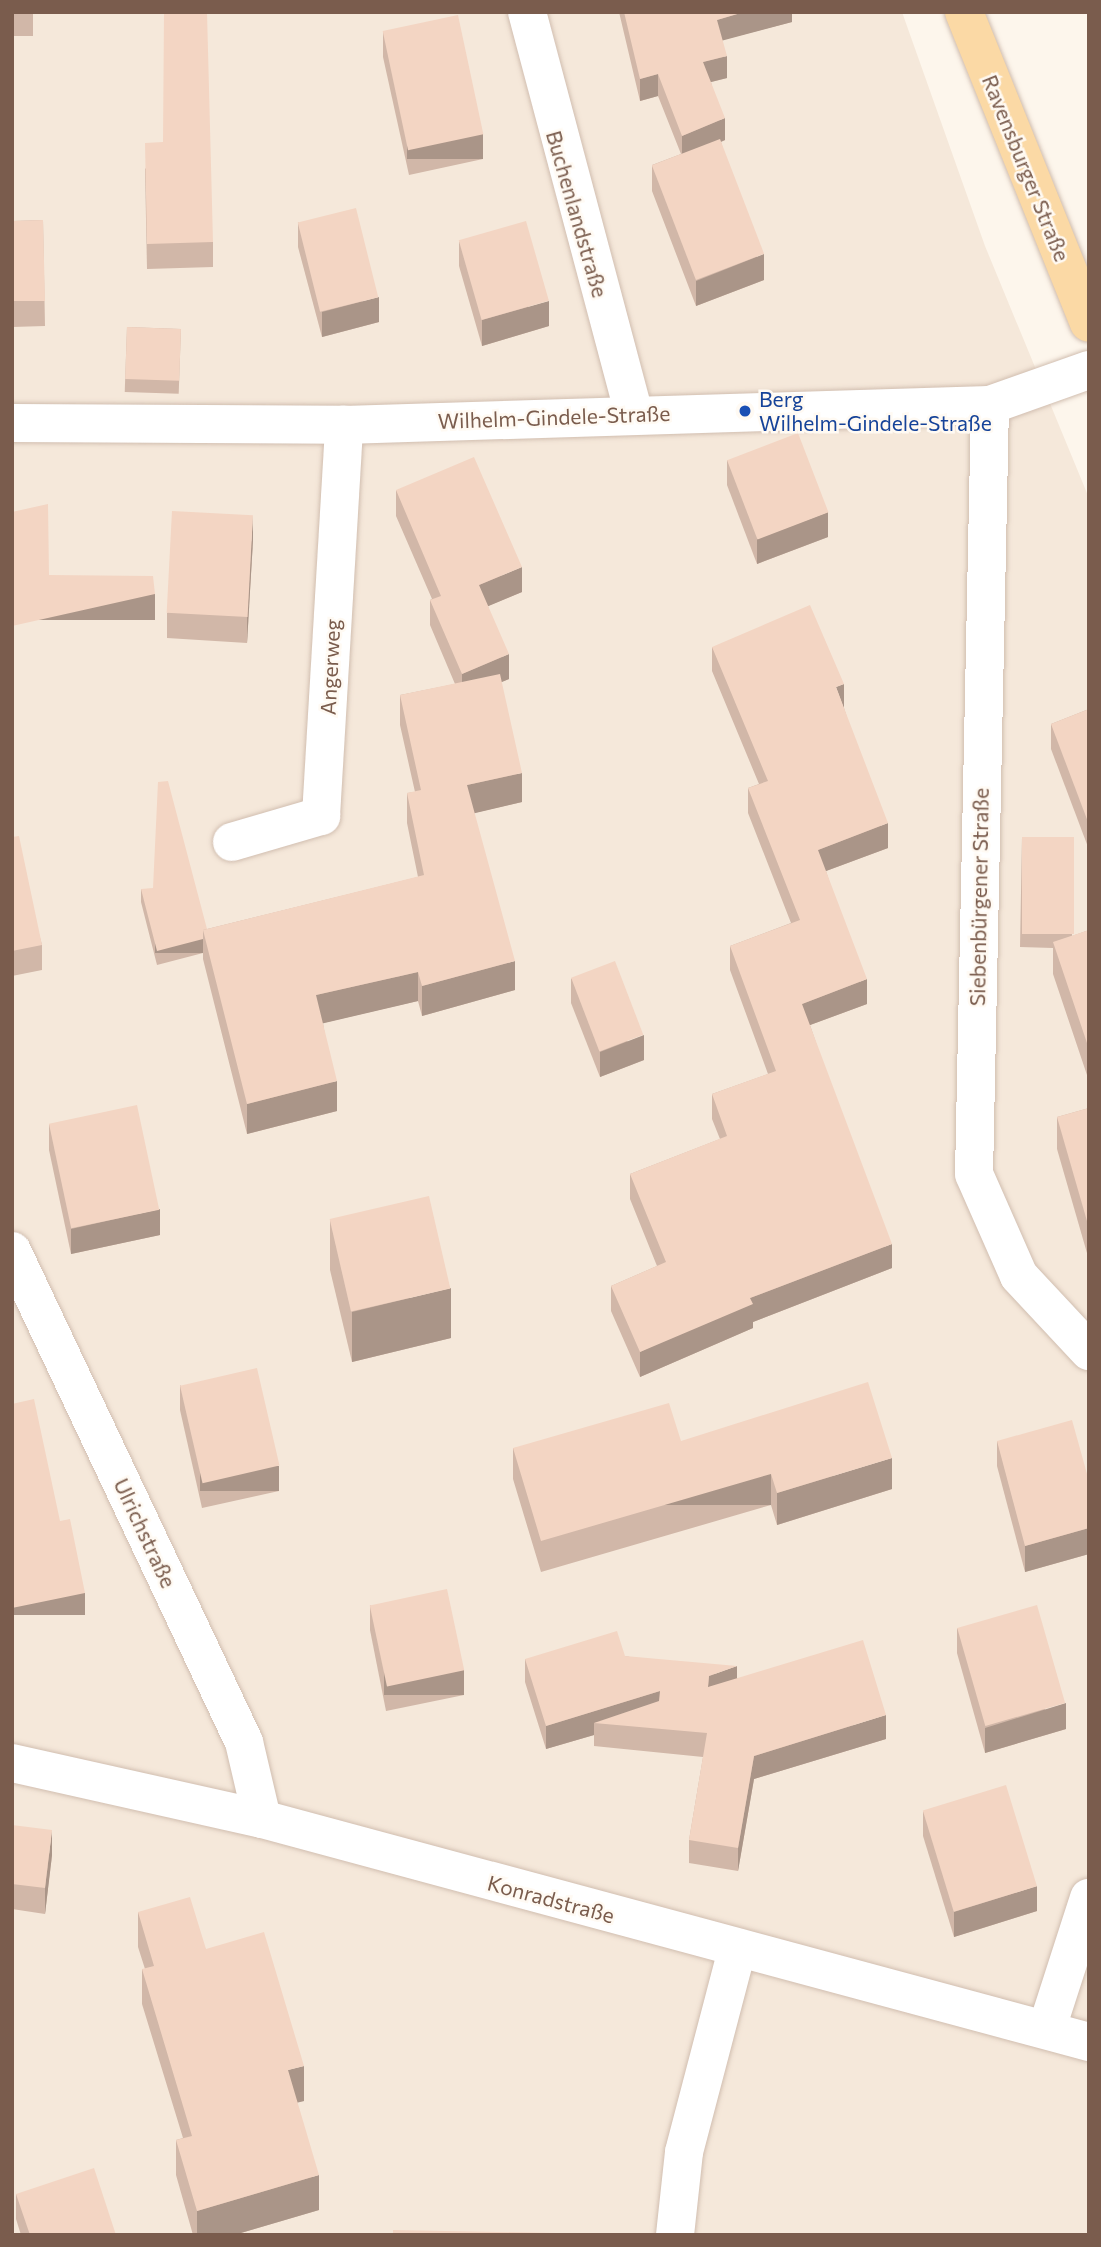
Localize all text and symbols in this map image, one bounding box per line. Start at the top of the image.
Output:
street label: Ravensburger Straße [977,71,1075,265]
street label: Buchenlandstraße [541,128,613,300]
place label: Berg Wilhelm-Gindele-Straße [759,386,992,436]
street label: Wilhelm-Gindele-Straße [437,400,671,434]
marker: Berg Wilhelm-Gindele-Straße [737,403,753,419]
street label: Angerweg [315,618,345,716]
street label: Siebenbürgener Straße [964,788,994,1006]
street label: Ulrichstraße [109,1474,181,1592]
street label: Konradstraße [485,1870,617,1928]

